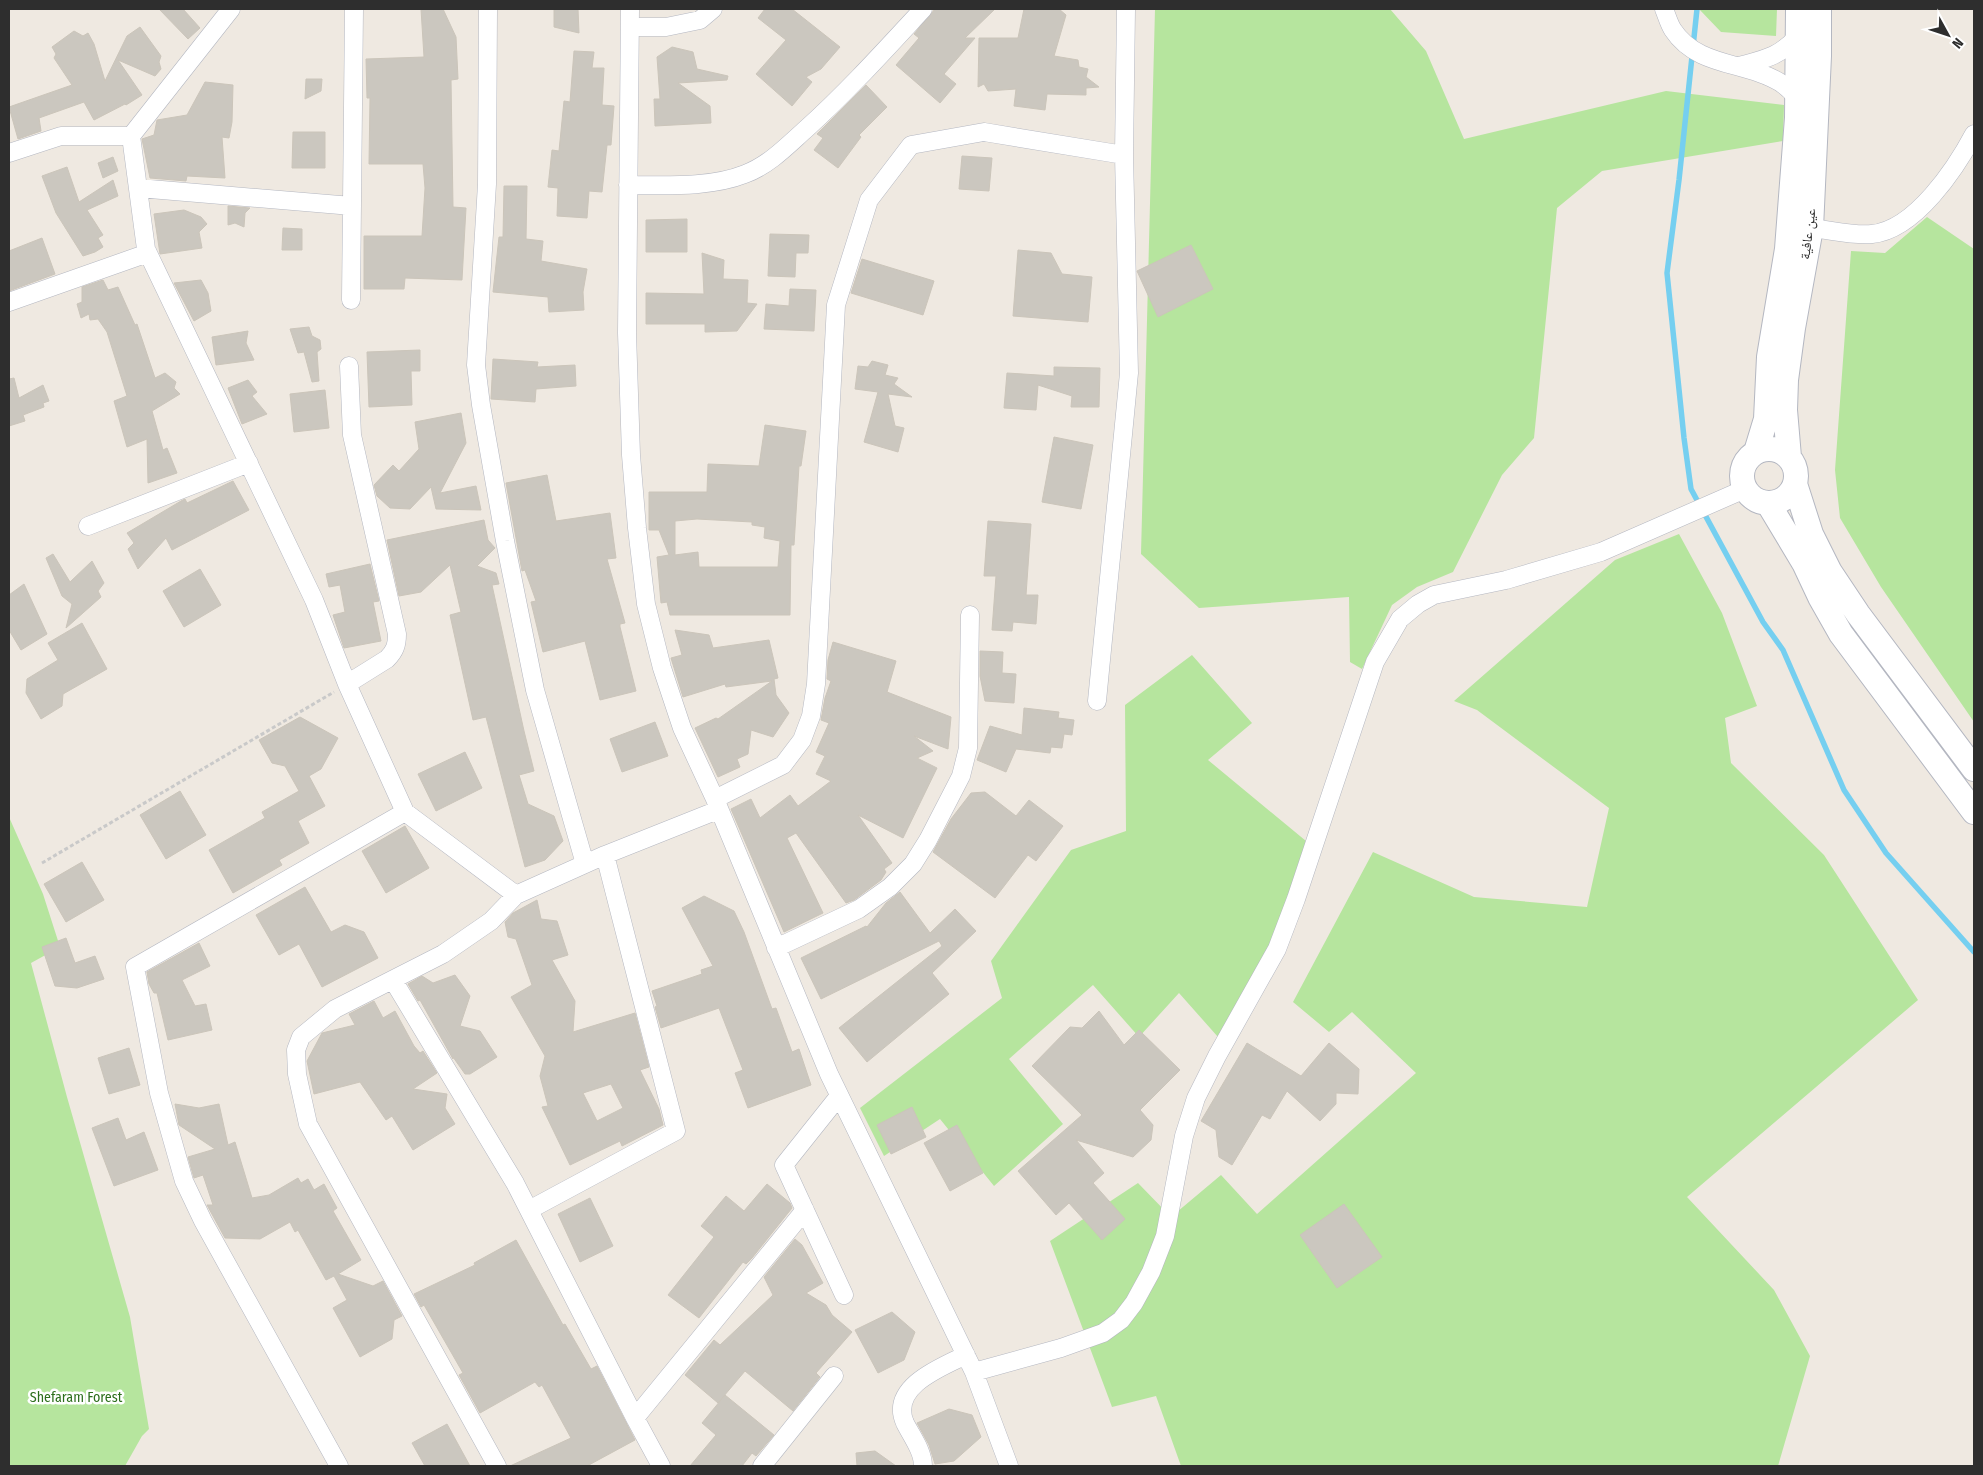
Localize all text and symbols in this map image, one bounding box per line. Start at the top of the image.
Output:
north arrow [1923,10,1973,60]
text: N [1948,34,1967,52]
street label: عين عافية [1796,207,1820,261]
park label: Shefaram Forest [30,1389,123,1406]

